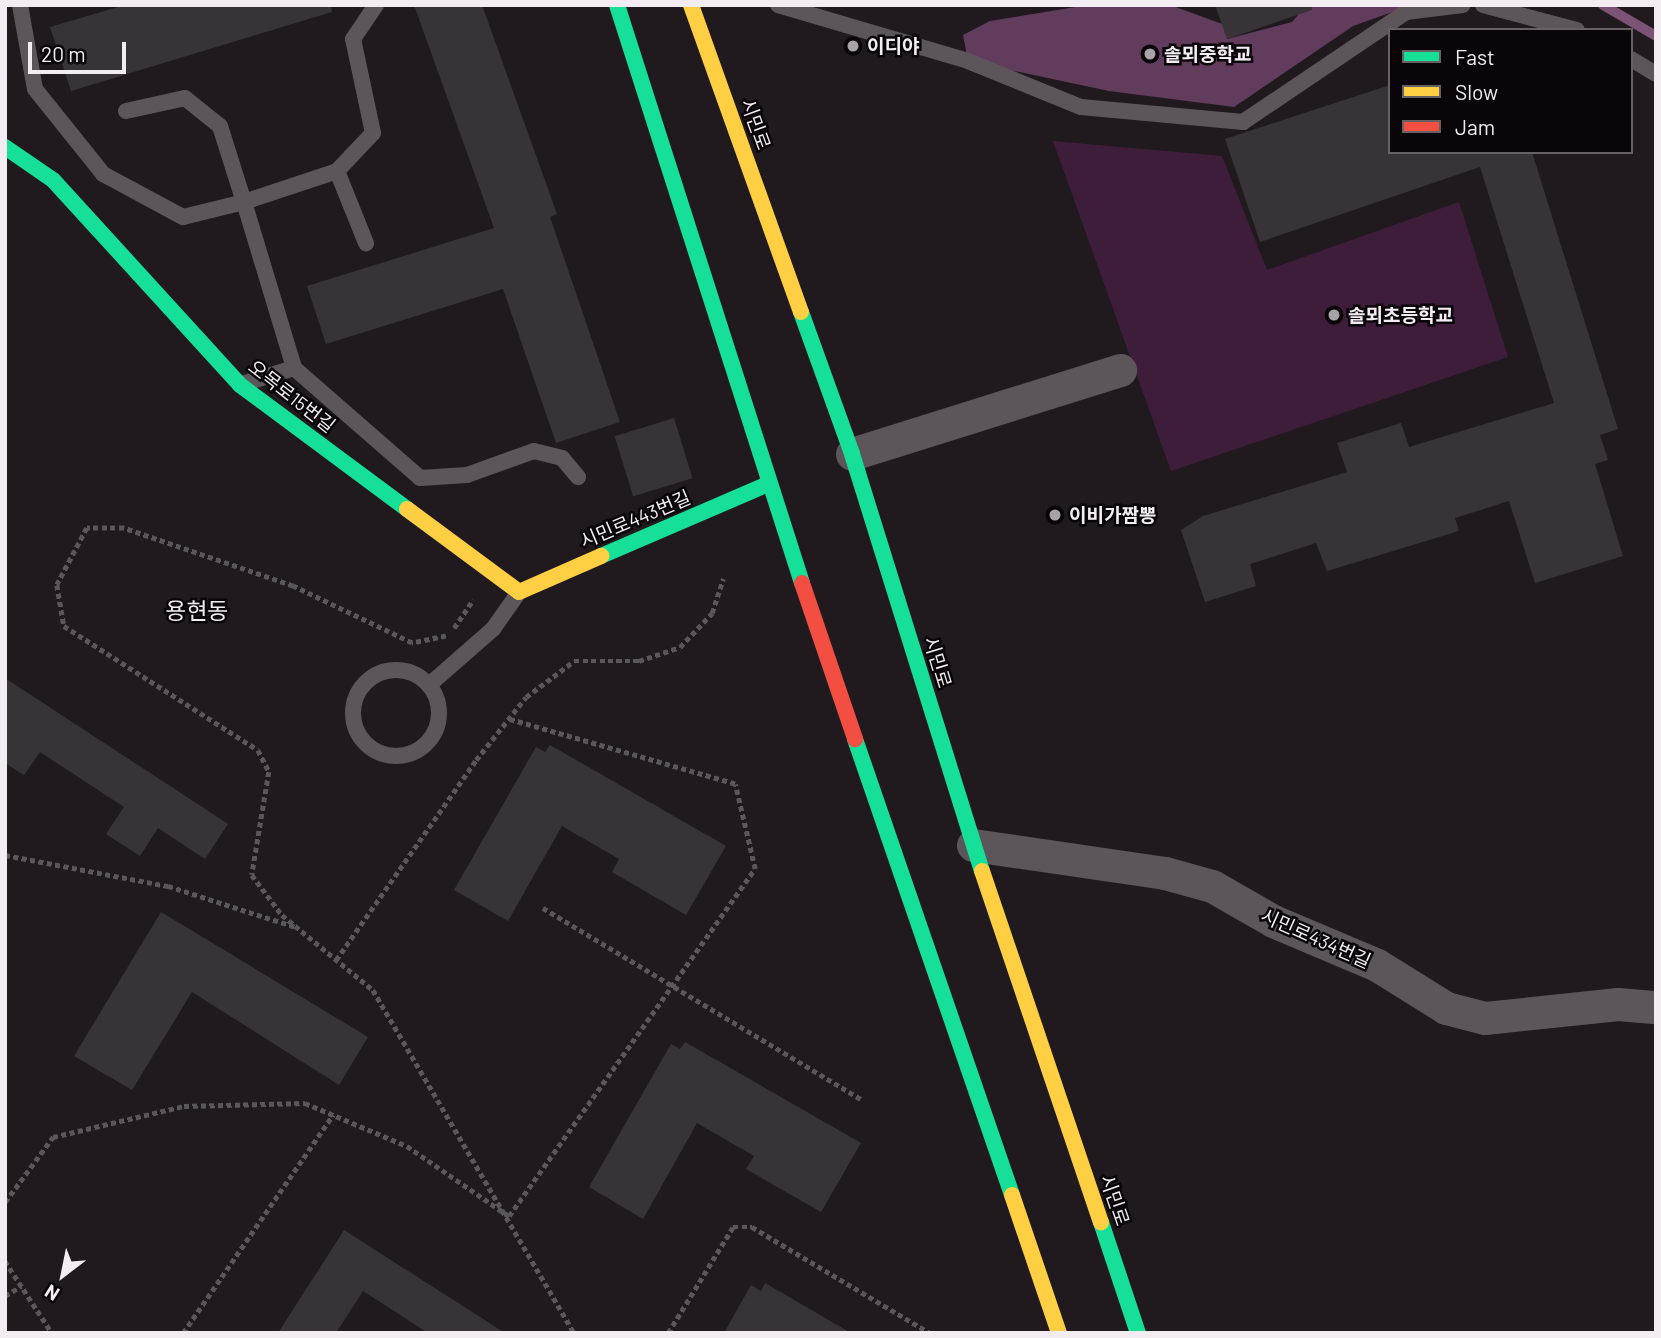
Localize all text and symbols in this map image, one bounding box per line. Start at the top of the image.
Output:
scale bar [32,28,130,72]
legend [1388,28,1633,154]
place label: 이디야 [867,35,919,57]
marker: 이디야 [845,38,861,54]
text: 20 m [41,41,86,66]
place label: 솔뫼중학교 [1164,43,1251,65]
text: Fast [1455,44,1495,69]
marker: 솔뫼중학교 [1142,46,1158,62]
text: Slow [1455,79,1498,104]
street label: 시민로 [736,95,776,153]
text: Jam [1455,114,1495,139]
place label: 솔뫼초등학교 [1348,304,1453,326]
marker: 솔뫼초등학교 [1326,307,1342,323]
street label: 오목로15번길 [244,355,340,437]
street label: 시민로443번길 [576,485,694,553]
place label: 이비가짬뽕 [1069,504,1156,526]
marker: 이비가짬뽕 [1047,507,1063,523]
district label: 용현동 [165,596,229,624]
street label: 시민로 [919,634,957,690]
street label: 시민로434번길 [1257,904,1375,972]
street label: 시민로 [1096,1171,1134,1229]
north arrow [28,1240,98,1310]
text: N [40,1280,63,1306]

